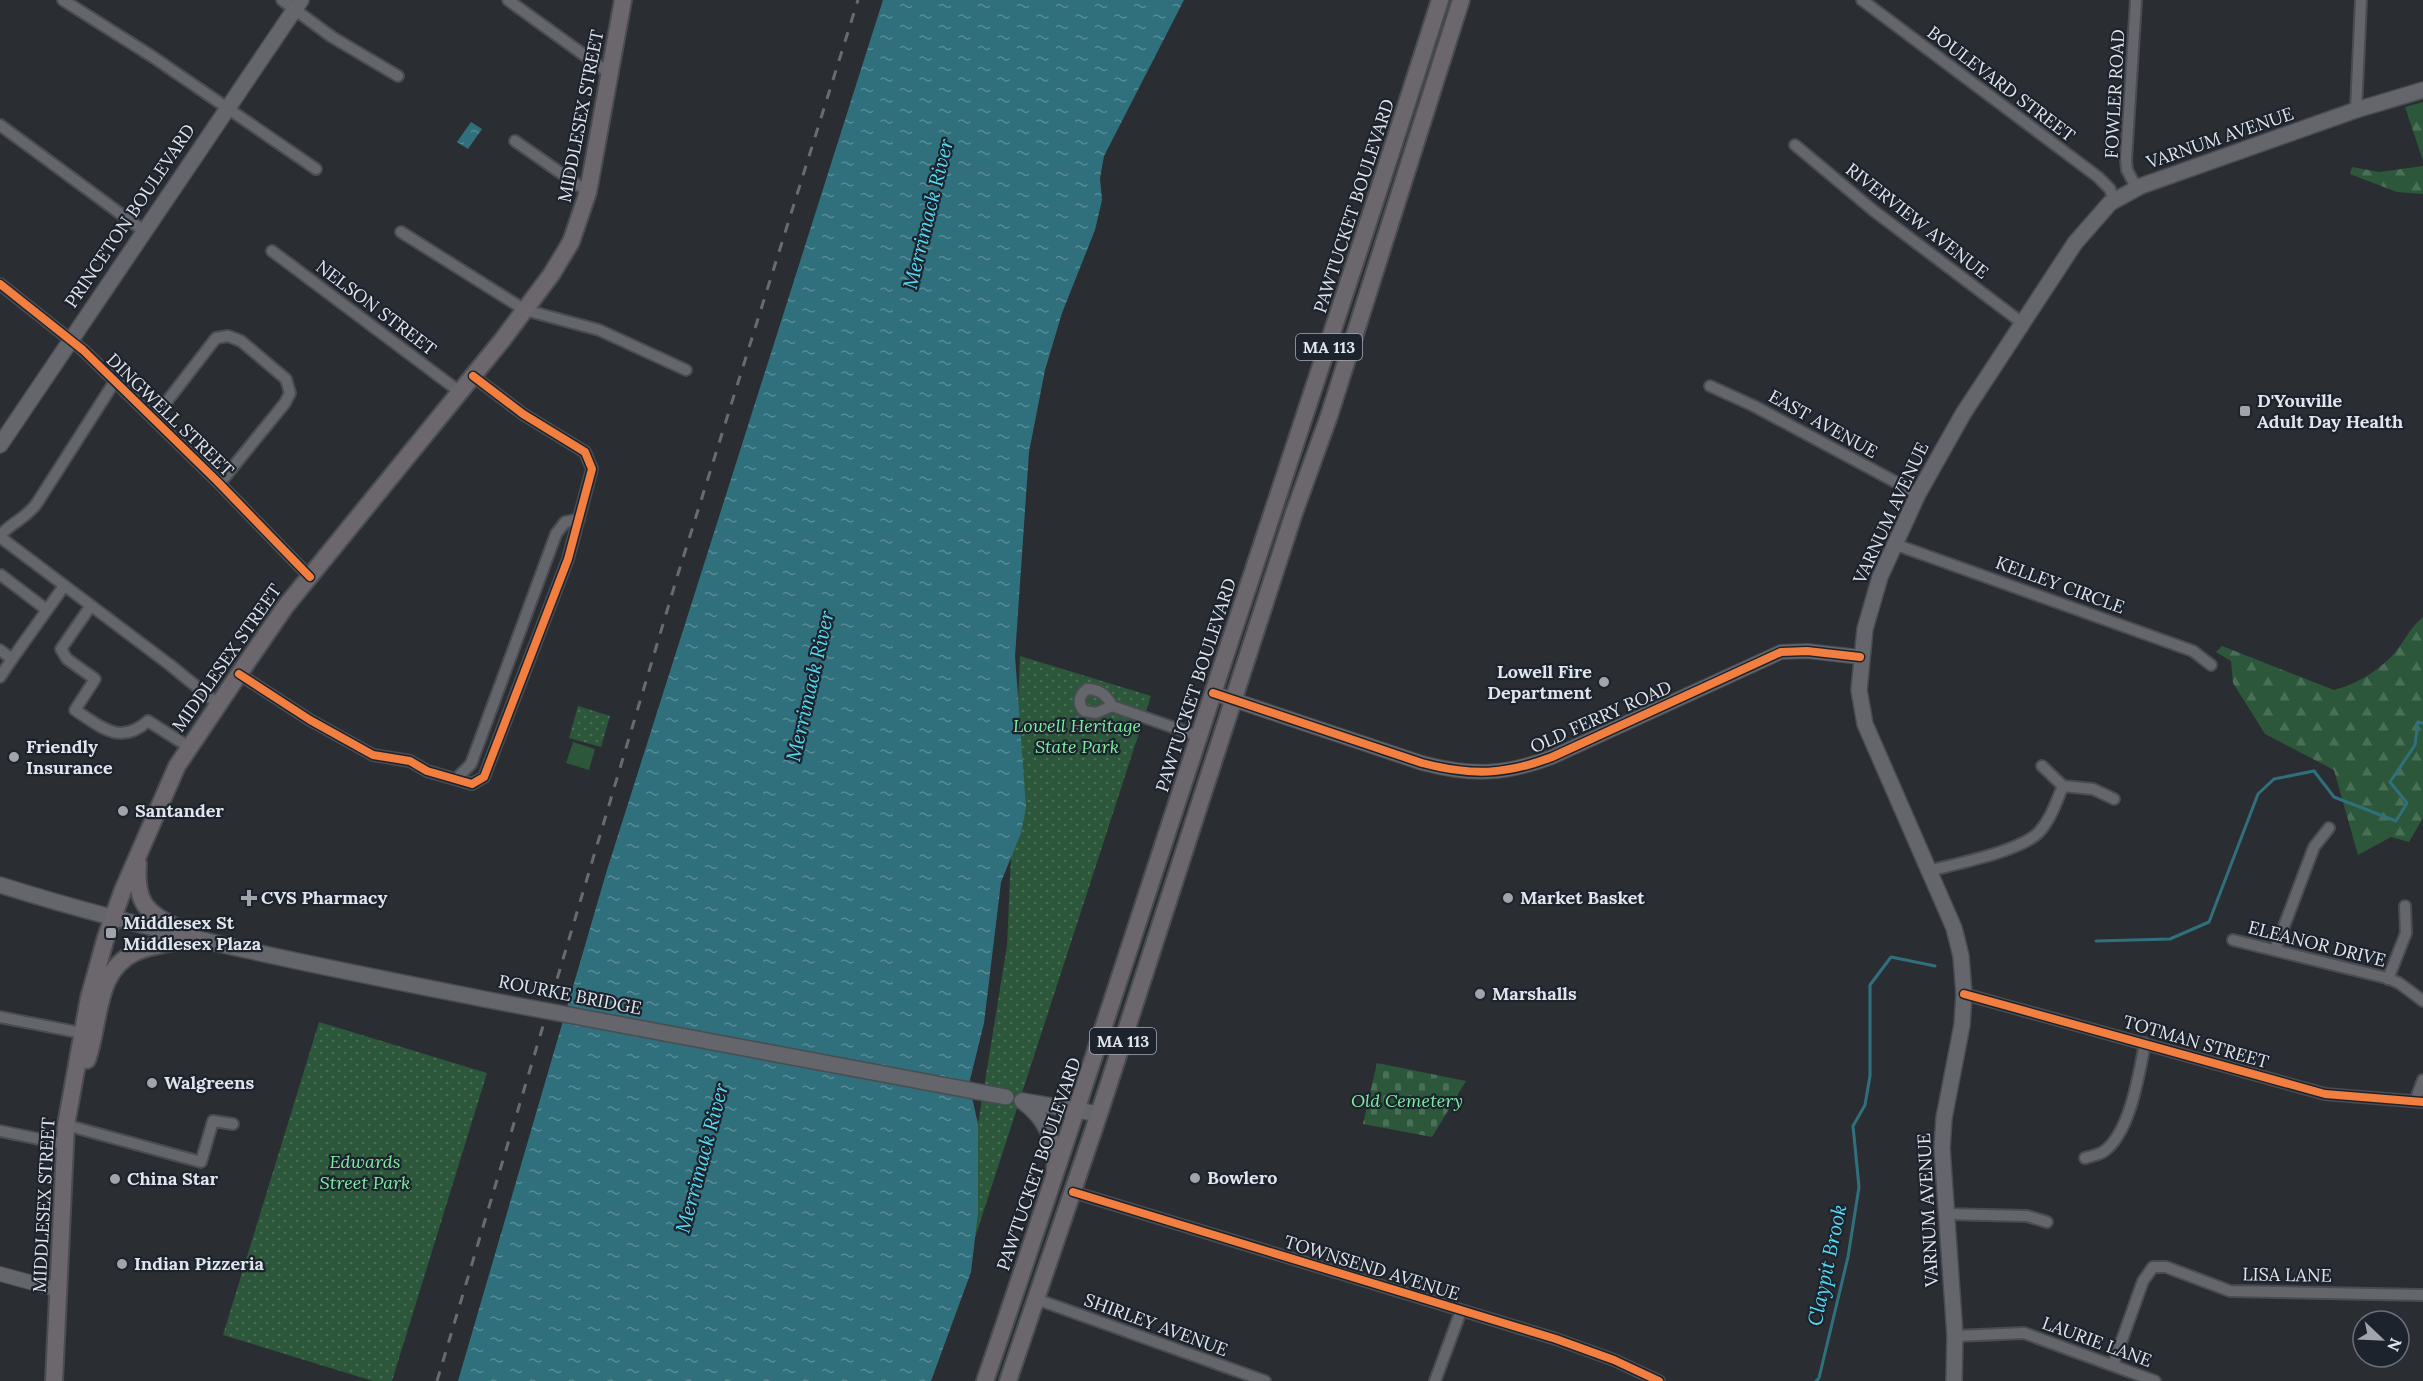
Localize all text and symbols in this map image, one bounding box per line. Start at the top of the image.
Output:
street label: BOULEVARD STREET [1923,21,2080,147]
street label: MIDDLESEX STREET [552,27,609,204]
street label: FOWLER ROAD [2100,29,2129,159]
street label: PAWTUCKET BOULEVARD [1308,96,1399,316]
street label: VARNUM AVENUE [2142,102,2296,174]
street label: PRINCETON BOULEVARD [59,119,200,312]
water label: Merrimack River [897,135,958,292]
street label: RIVERVIEW AVENUE [1841,158,1993,284]
street label: NELSON STREET [311,255,442,361]
road number: MA 113 [1296,334,1362,360]
street label: DINGWELL STREET [102,348,239,482]
street label: EAST AVENUE [1765,384,1882,463]
place label: D'Youville Adult Day Health [2257,389,2403,433]
marker: D'Youville Adult Day Health [2238,404,2252,418]
street label: VARNUM AVENUE [1847,438,1934,588]
street label: KELLEY CIRCLE [1992,551,2128,619]
street label: PAWTUCKET BOULEVARD [1150,575,1241,795]
street label: MIDDLESEX STREET [167,579,287,736]
water label: Merrimack River [780,607,839,764]
place label: Lowell Fire Department [1487,660,1593,704]
street label: OLD FERRY ROAD [1527,675,1675,758]
marker: Lowell Fire Department [1597,675,1611,689]
park label: Lowell Heritage State Park [1013,714,1141,758]
place label: Friendly Insurance [26,735,113,779]
marker: Friendly Insurance [7,750,21,764]
place label: Santander [135,799,224,822]
marker: Santander [116,804,130,818]
place label: CVS Pharmacy [261,886,387,909]
place label: Market Basket [1520,886,1645,909]
marker: CVS Pharmacy [242,891,256,905]
marker: Market Basket [1501,891,1515,905]
place label: Middlesex St Middlesex Plaza [123,911,262,955]
street label: ELEANOR DRIVE [2246,915,2388,972]
marker: Middlesex St Middlesex Plaza [104,926,118,940]
street label: ROURKE BRIDGE [497,969,644,1020]
place label: Marshalls [1492,982,1577,1005]
marker: Marshalls [1473,987,1487,1001]
street label: TOTMAN STREET [2121,1010,2272,1073]
road number: MA 113 [1090,1028,1156,1054]
street label: PAWTUCKET BOULEVARD [991,1054,1086,1273]
place label: Walgreens [164,1071,254,1094]
marker: Walgreens [145,1076,159,1090]
water label: Merrimack River [670,1079,734,1235]
park label: Old Cemetery [1351,1089,1463,1112]
street label: MIDDLESEX STREET [27,1116,60,1293]
street label: VARNUM AVENUE [1912,1133,1943,1289]
park label: Edwards Street Park [320,1150,410,1194]
place label: Bowlero [1207,1166,1277,1189]
place label: China Star [127,1167,219,1190]
marker: Bowlero [1188,1171,1202,1185]
marker: China Star [108,1172,122,1186]
water label: Claypit Brook [1801,1202,1852,1328]
street label: TOWNSEND AVENUE [1282,1230,1463,1305]
place label: Indian Pizzeria [134,1252,265,1275]
marker: Indian Pizzeria [115,1257,129,1271]
street label: LISA LANE [2242,1262,2332,1287]
street label: SHIRLEY AVENUE [1081,1288,1231,1361]
north arrow [2351,1309,2411,1369]
street label: LAURIE LANE [2039,1311,2155,1372]
text: N [2383,1335,2406,1354]

